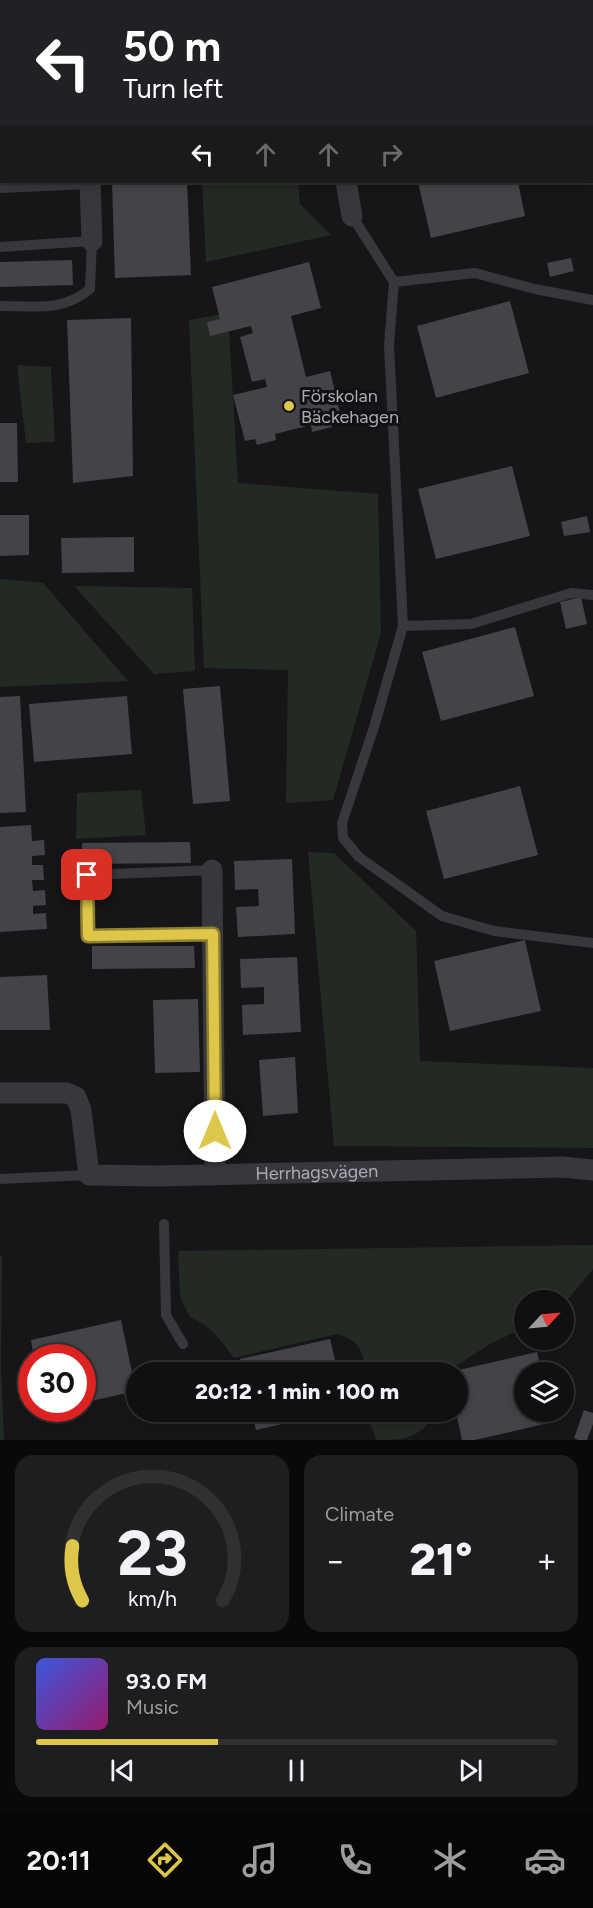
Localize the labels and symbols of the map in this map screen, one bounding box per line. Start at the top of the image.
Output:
place label: Förskolan Bäckehagen [301,385,399,428]
marker: Förskolan Bäckehagen [282,399,296,413]
pin [61,849,112,900]
position arrow [183,1099,247,1163]
street label: Herrhagsvägen [255,1160,378,1185]
north arrow [514,1290,574,1350]
speed limit sign: 30 [18,1344,96,1422]

